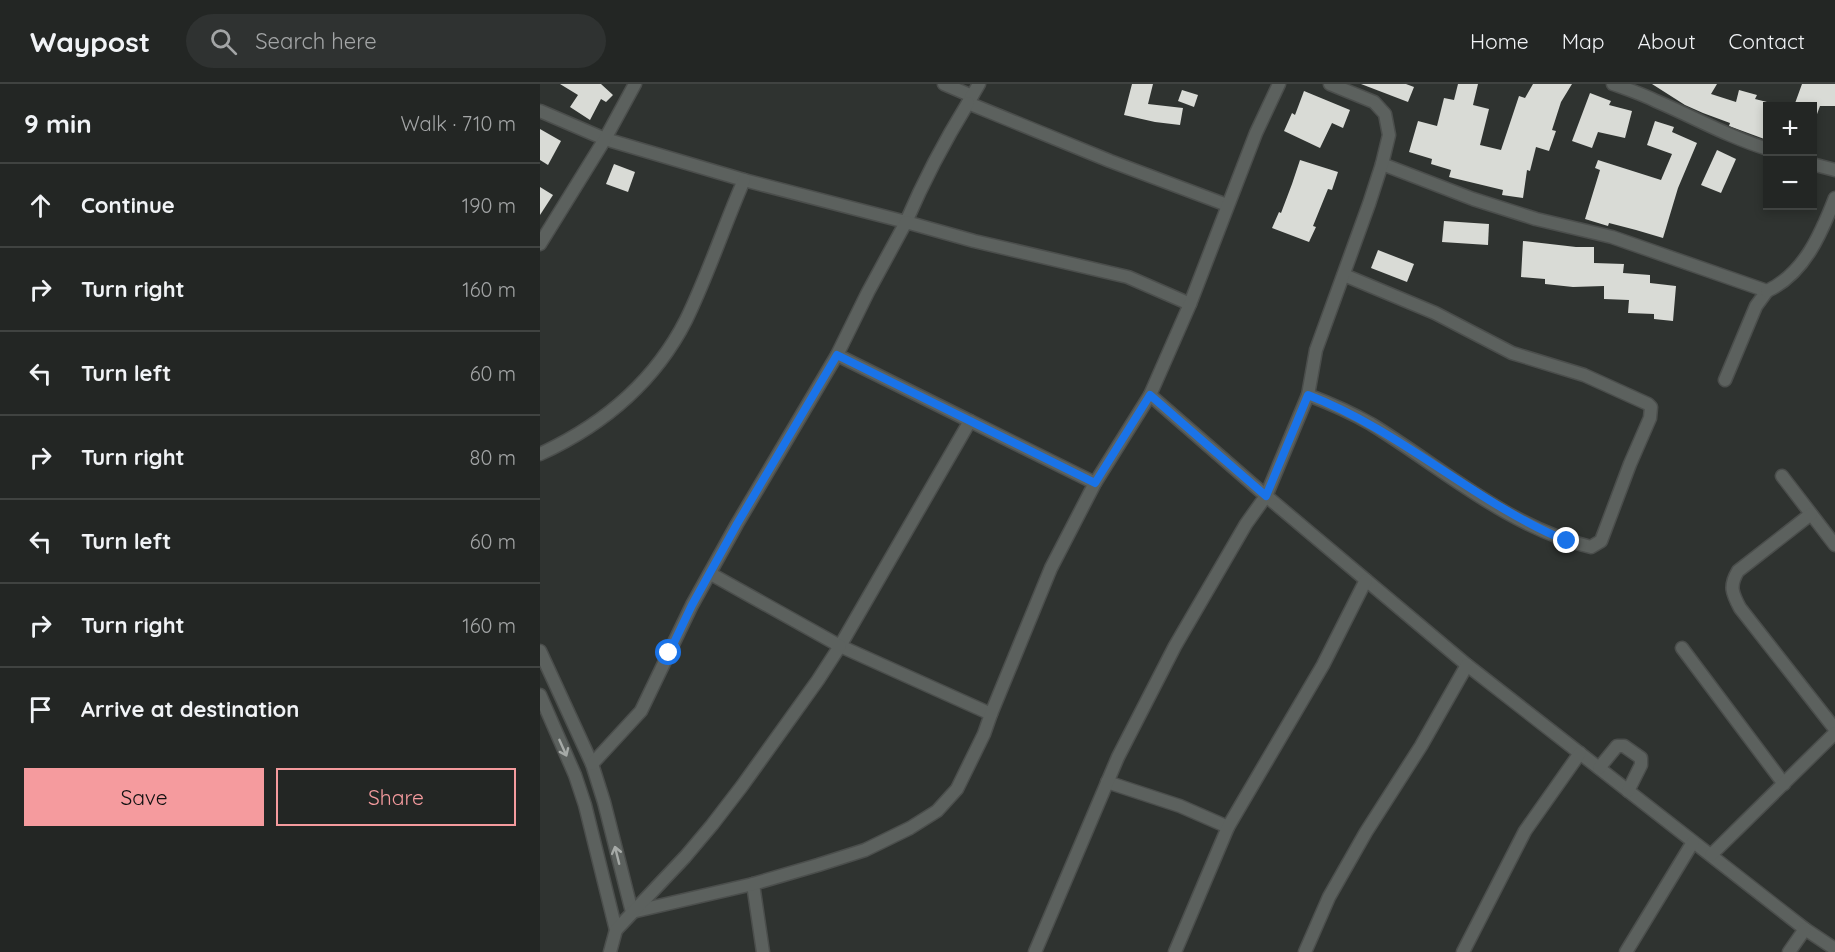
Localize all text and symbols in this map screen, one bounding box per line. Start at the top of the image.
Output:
search box [186,14,606,68]
text: Waypost [30,24,150,59]
icon: search [207,25,240,58]
text: Search here [255,27,377,55]
text: Home [1470,28,1529,54]
text: Map [1562,28,1605,54]
text: About [1638,28,1696,54]
text: Contact [1729,28,1805,54]
map controls [1763,102,1817,210]
button: + [1763,102,1817,156]
text: 9 min [24,107,92,140]
text: Walk · 710 m [400,111,516,136]
button: − [1763,156,1817,210]
icon: ahead [24,189,57,222]
text: Continue [81,191,175,219]
text: 190 m [462,193,516,218]
icon: right [24,273,57,306]
text: Turn right [81,275,185,303]
text: 160 m [462,277,516,302]
icon: left [24,357,57,390]
text: Turn left [81,359,171,387]
text: 60 m [470,361,516,386]
icon: right [24,441,57,474]
text: Turn right [81,443,185,471]
text: 80 m [470,445,516,470]
icon: left [24,525,57,558]
text: Turn left [81,527,171,555]
route end [1553,527,1579,553]
text: 60 m [470,529,516,554]
icon: right [24,609,57,642]
text: Turn right [81,611,185,639]
text: 160 m [462,613,516,638]
route start [655,639,681,665]
icon: arrive [24,693,57,726]
text: Arrive at destination [81,695,299,723]
one-way arrow [558,739,570,757]
button: Save [24,768,264,826]
button: Share [276,768,516,826]
one-way arrow [611,846,623,865]

